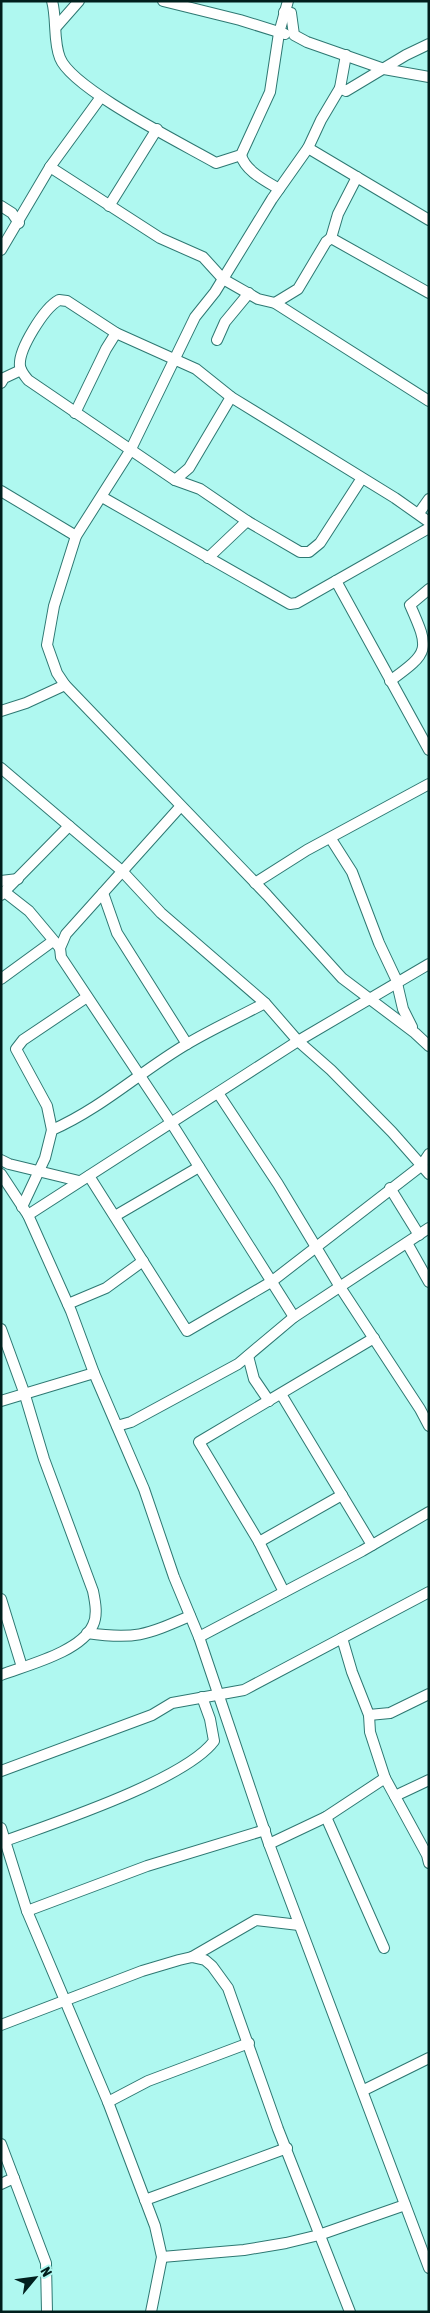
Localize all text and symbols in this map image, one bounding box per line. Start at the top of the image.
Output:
north arrow [10,2253,60,2303]
text: N [37,2264,55,2279]

